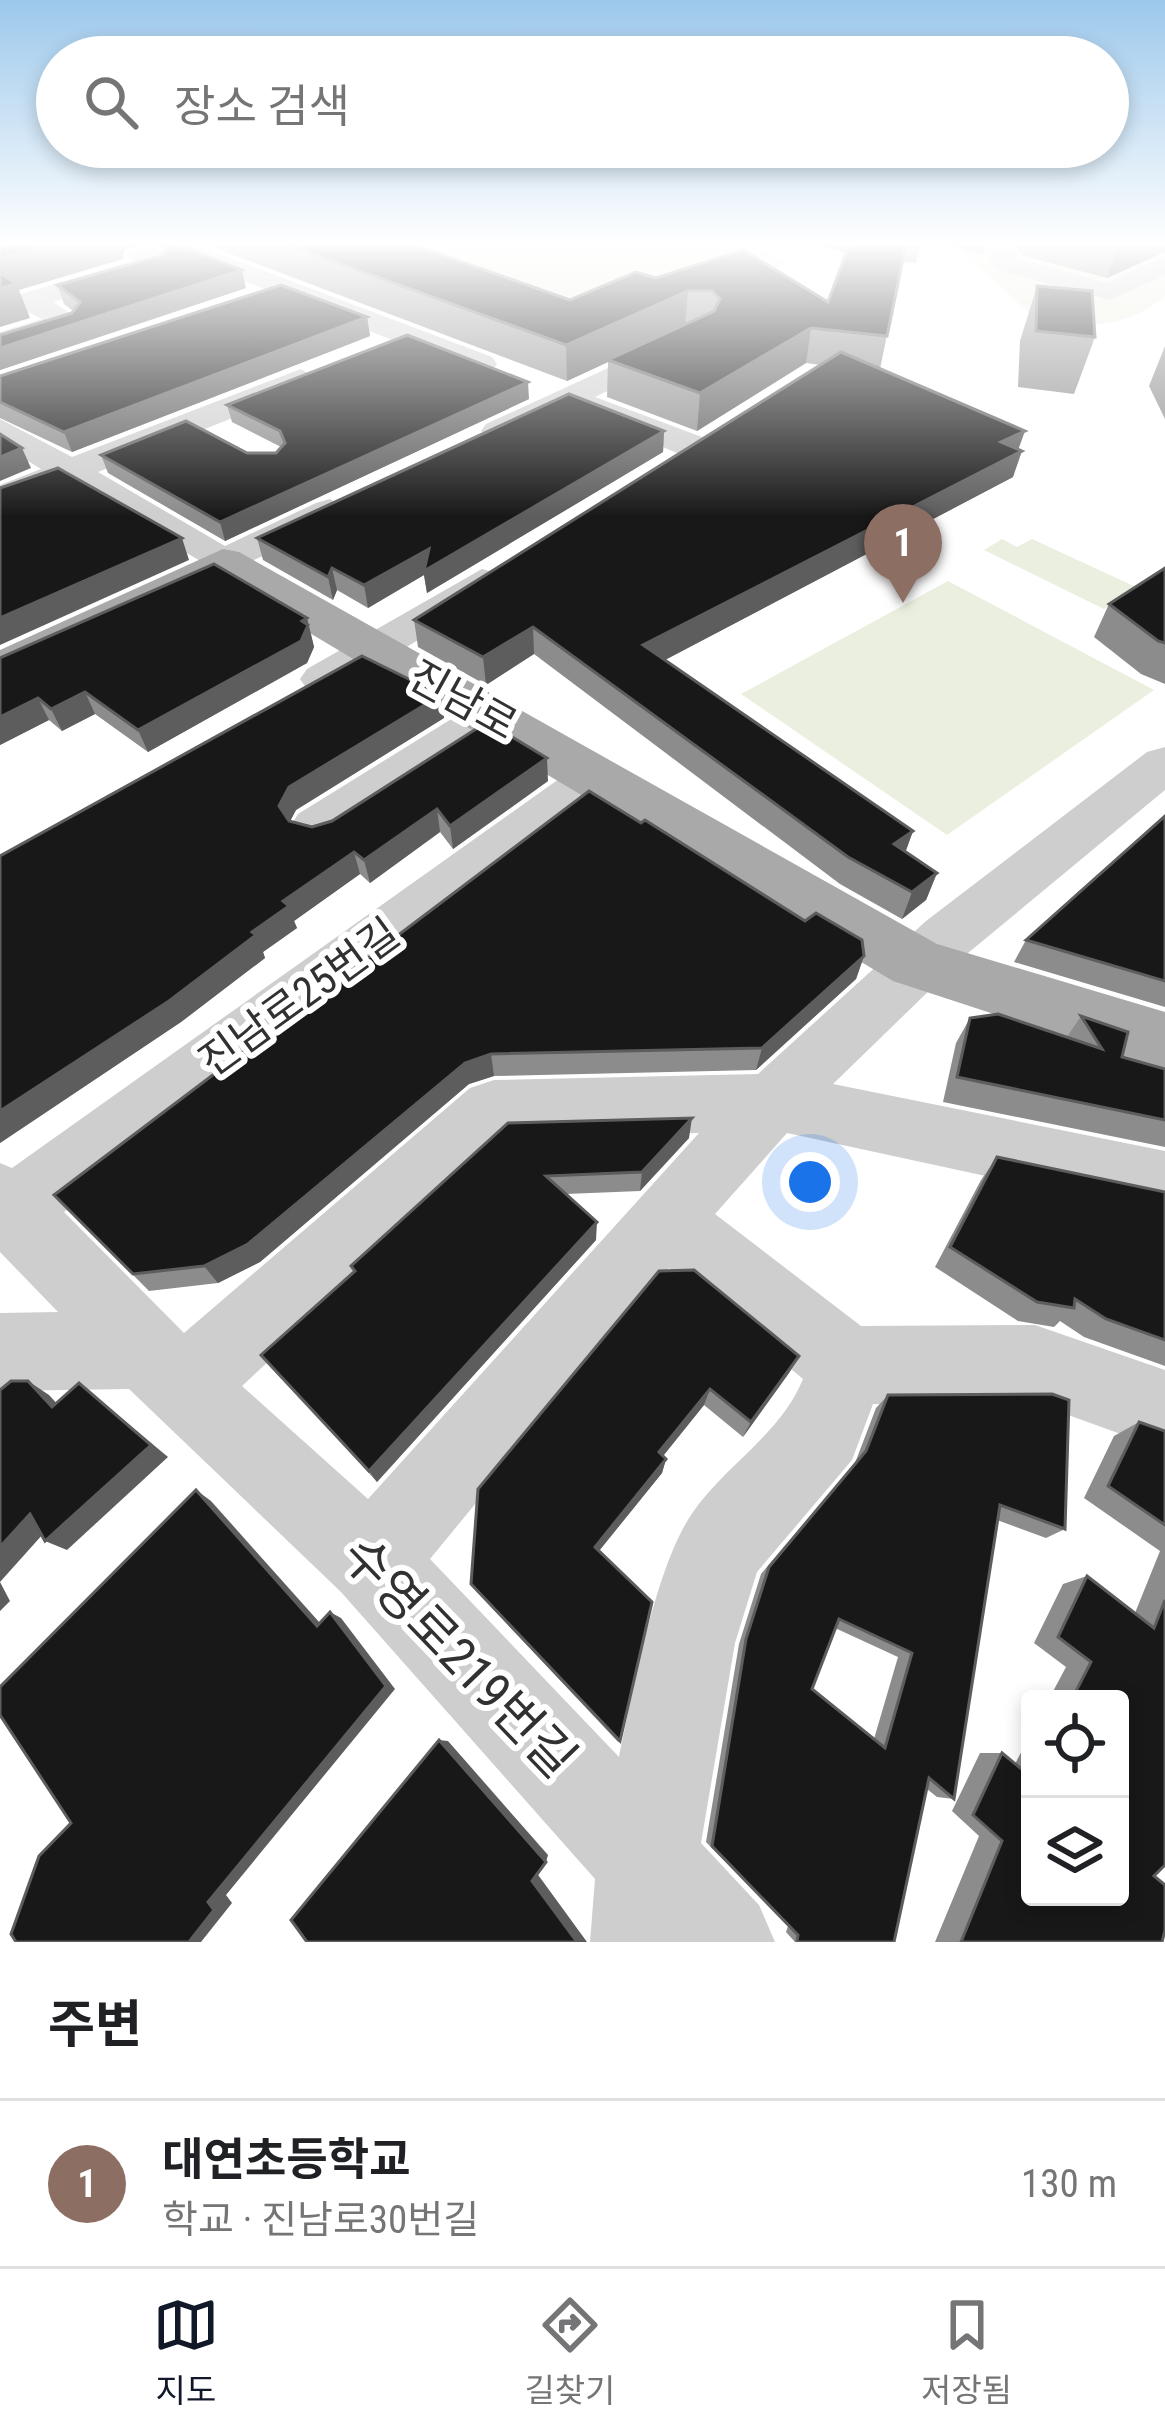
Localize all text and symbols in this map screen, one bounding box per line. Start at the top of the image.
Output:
search box [36,36,1129,168]
icon: search [78,69,144,135]
text: 장소 검색 [174,80,350,133]
pin: 1 [864,504,942,603]
street label: 진남로 [400,650,526,750]
street label: 진남로25번길 [190,908,408,1086]
your location [780,1152,840,1212]
street label: 수영로219번길 [330,1525,588,1789]
map controls [1021,1690,1129,1906]
button: locate [1021,1690,1129,1798]
button: layers [1021,1798,1129,1906]
text: 주변 [48,1995,142,2054]
text: 대연초등학교 [162,2133,410,2186]
text: 1 [77,2161,97,2207]
text: 130 m [1021,2161,1117,2207]
text: 학교 · 진남로30번길 [162,2197,479,2243]
tab: 지도 [153,2292,219,2412]
tab: 길찾기 [524,2292,615,2412]
tab: 저장됨 [921,2292,1012,2412]

